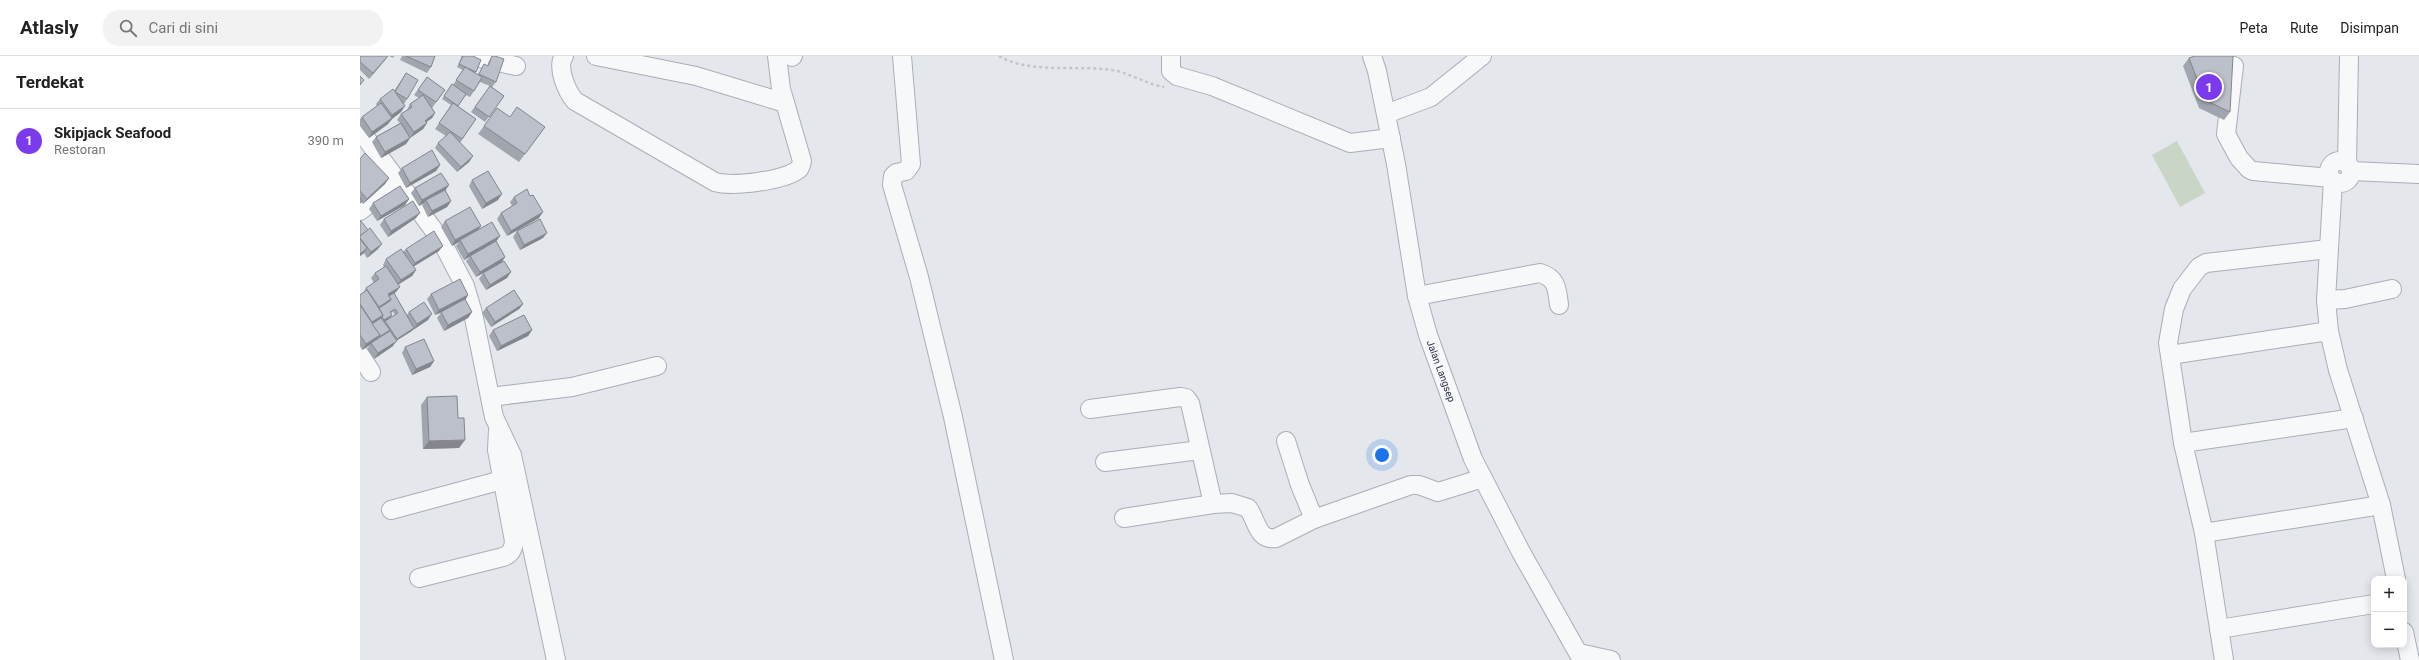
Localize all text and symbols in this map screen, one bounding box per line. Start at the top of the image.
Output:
search box [103,10,383,46]
text: Atlasly [20,16,79,39]
icon: search [117,17,139,39]
text: Cari di sini [149,19,218,37]
text: Peta [2240,20,2268,36]
text: Rute [2290,20,2318,36]
text: Disimpan [2340,20,2399,36]
text: Terdekat [16,72,84,92]
pin: 1 [2196,72,2222,102]
text: Skipjack Seafood [54,124,171,142]
text: 1 [25,133,33,148]
text: 390 m [307,133,344,148]
text: Restoran [54,142,106,157]
street label: Jalan Langsep [1425,339,1457,404]
your location [1372,445,1392,465]
map controls [2371,576,2407,648]
button: + [2371,576,2407,612]
button: − [2371,612,2407,648]

